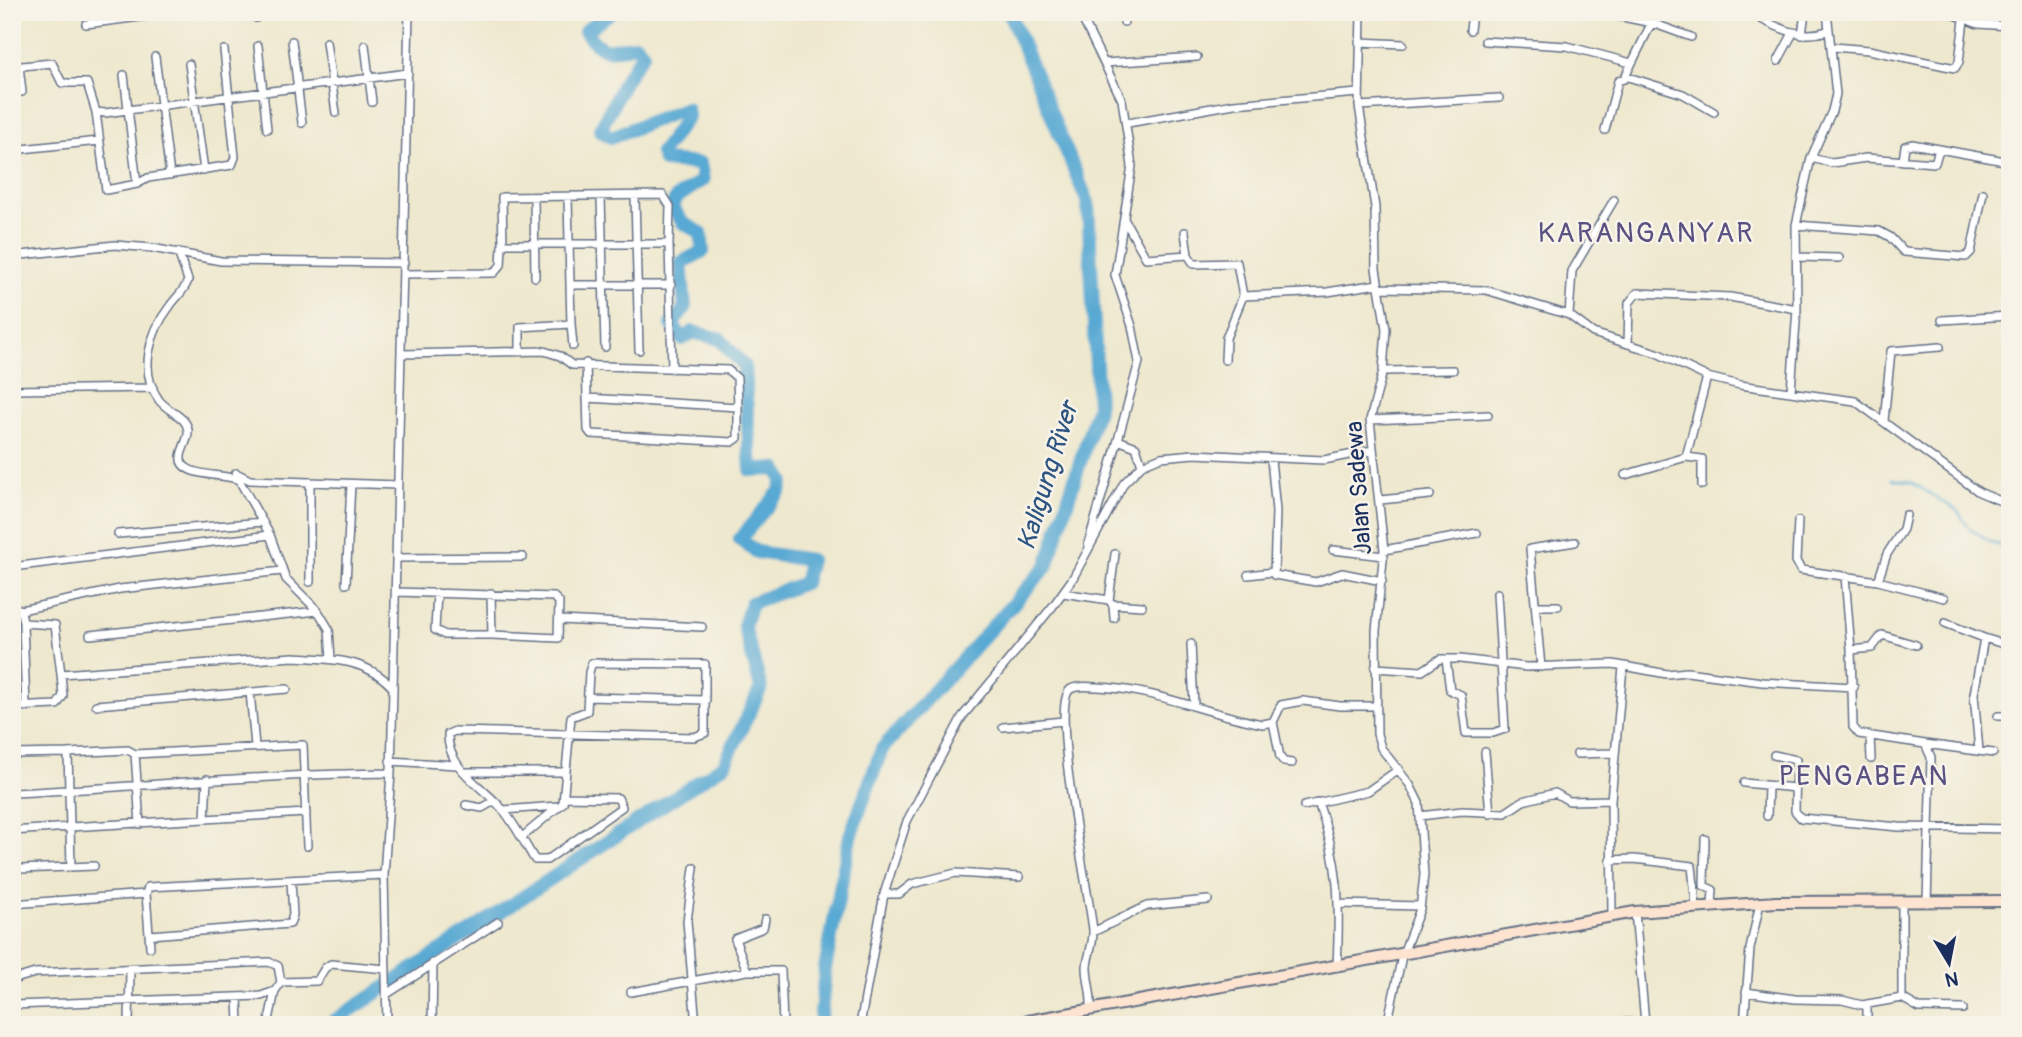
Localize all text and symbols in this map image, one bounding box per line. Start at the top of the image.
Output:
district label: KARANGANYAR [1538,216,1754,251]
water label: Kaligung River [1010,395,1087,554]
street label: Jalan Sadewa [1340,420,1378,556]
district label: PENGABEAN [1779,759,1949,794]
north arrow [1913,928,1983,998]
text: N [1943,966,1960,992]

